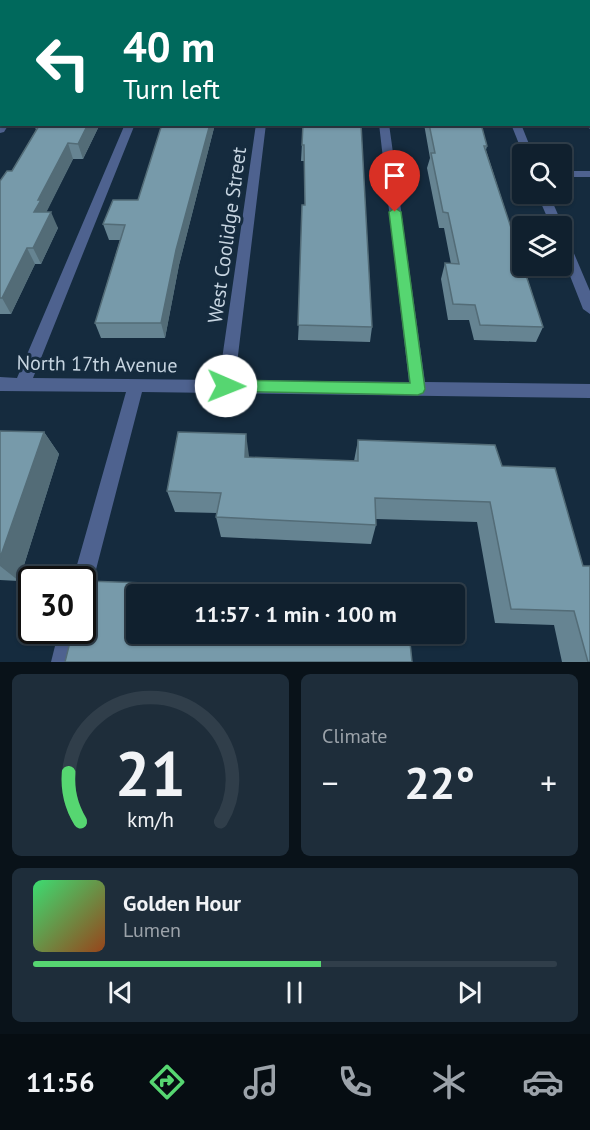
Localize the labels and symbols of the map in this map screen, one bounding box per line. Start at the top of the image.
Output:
street label: West Coolidge Street [202,145,252,325]
pin [369,150,420,212]
street label: North 17th Avenue [16,350,178,378]
position arrow [194,354,258,418]
speed limit sign: 30 [18,566,96,644]

